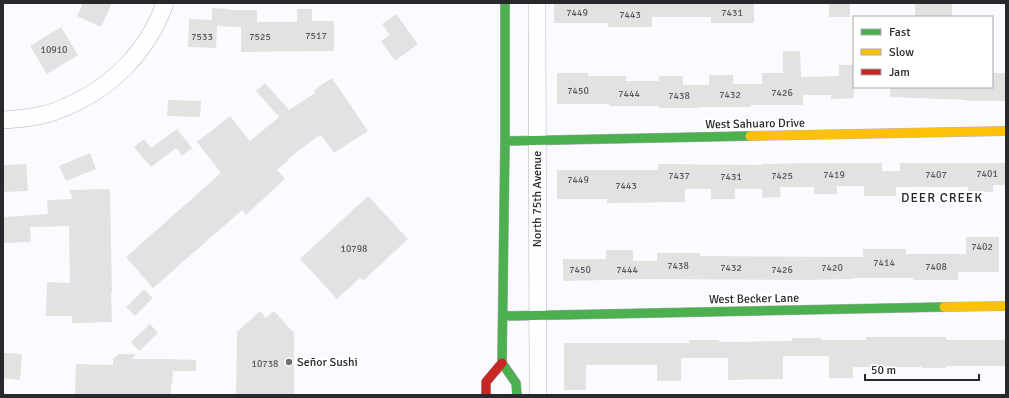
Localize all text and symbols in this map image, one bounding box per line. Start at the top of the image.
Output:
house number: 7449 [566,7,588,19]
house number: 7431 [721,7,743,19]
house number: 7443 [619,9,641,21]
legend [853,16,993,88]
text: Fast [889,25,910,40]
house number: 7517 [305,30,327,42]
house number: 7533 [191,31,213,43]
house number: 7525 [249,31,271,43]
house number: 10910 [40,44,68,56]
text: Slow [889,45,914,60]
text: Jam [889,65,910,80]
house number: 7450 [567,85,589,97]
house number: 7426 [771,87,793,99]
house number: 7444 [618,88,640,100]
house number: 7432 [719,89,741,101]
house number: 7438 [668,90,690,102]
street label: West Sahuaro Drive [705,116,805,132]
street label: North 75th Avenue [530,151,545,247]
house number: 7401 [976,168,998,180]
house number: 7419 [823,169,845,181]
house number: 7407 [925,169,947,181]
house number: 7437 [668,170,690,182]
house number: 7425 [771,170,793,182]
house number: 7431 [720,171,742,183]
house number: 7449 [567,174,589,186]
house number: 7443 [615,180,637,192]
district label: DEER CREEK [901,190,983,206]
house number: 7402 [971,241,993,253]
house number: 10798 [340,243,368,255]
house number: 7414 [873,257,895,269]
house number: 7438 [667,260,689,272]
house number: 7408 [925,261,947,273]
house number: 7432 [720,262,742,274]
house number: 7420 [821,262,843,274]
house number: 7450 [569,264,591,276]
house number: 7444 [616,264,638,276]
house number: 7426 [771,264,793,276]
street label: West Becker Lane [709,291,799,307]
place label: Señor Sushi [297,355,358,370]
scale bar [865,356,979,382]
marker: Señor Sushi [284,357,294,367]
house number: 10738 [251,358,279,370]
text: 50 m [871,363,896,378]

